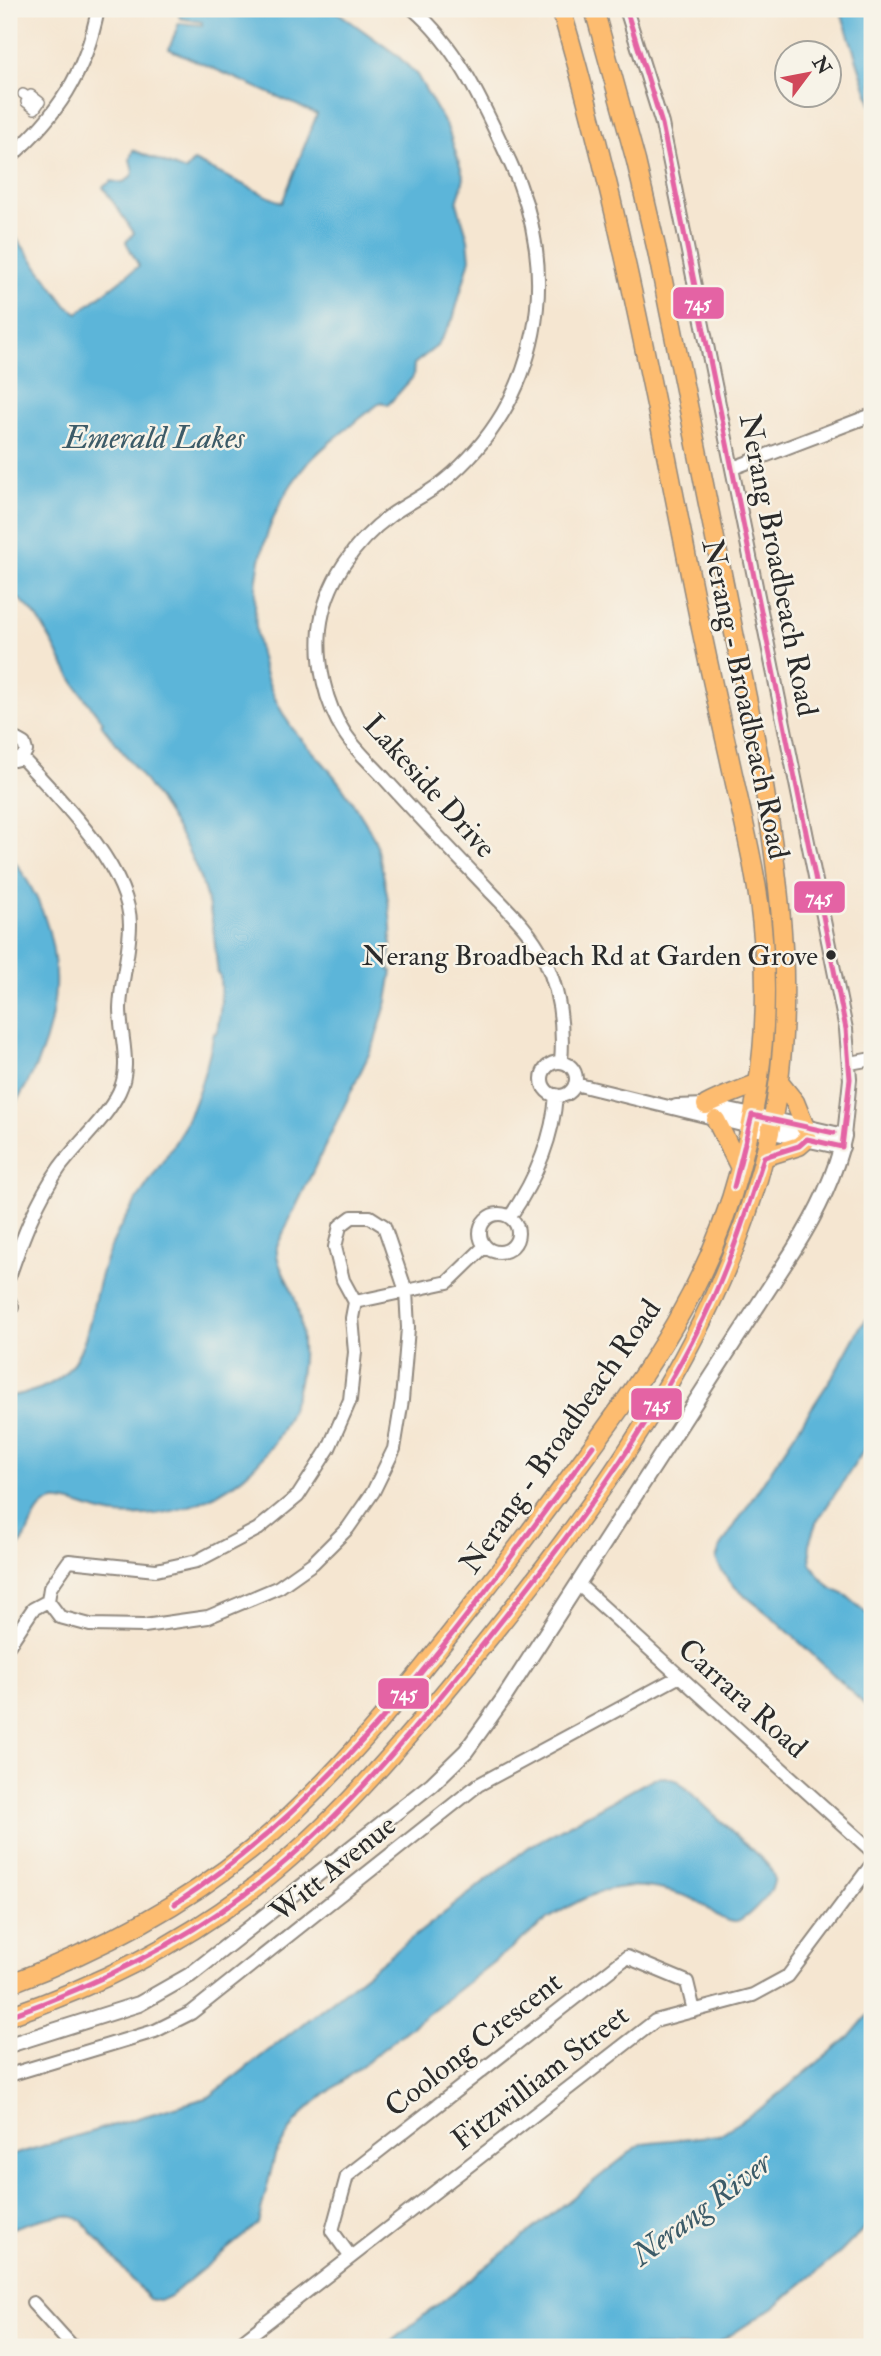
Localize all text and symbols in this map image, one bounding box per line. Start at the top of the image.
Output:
north arrow [772,38,842,108]
text: N [806,51,837,80]
line badge: 745 [672,286,725,320]
text: 745 [685,292,712,316]
street label: Nerang Broadbeach Road [731,411,826,720]
water label: Emerald Lakes [62,418,246,458]
street label: Nerang - Broadbeach Road [693,536,798,863]
street label: Lakeside Drive [355,707,504,866]
line badge: 745 [793,880,846,914]
text: 745 [806,886,833,910]
place label: Nerang Broadbeach Rd at Garden Grove [362,939,818,974]
marker: Nerang Broadbeach Rd at Garden Grove [824,948,838,962]
street label: Nerang - Broadbeach Road [452,1292,669,1581]
line badge: 745 [630,1387,683,1421]
text: 745 [644,1393,671,1417]
street label: Carrara Road [670,1631,815,1766]
line badge: 745 [377,1677,430,1710]
text: 745 [391,1682,418,1706]
street label: Witt Avenue [262,1807,404,1931]
street label: Coolong Crescent [377,1964,569,2125]
street label: Fitzwilliam Street [444,1997,636,2158]
water label: Nerang River [622,2142,782,2276]

